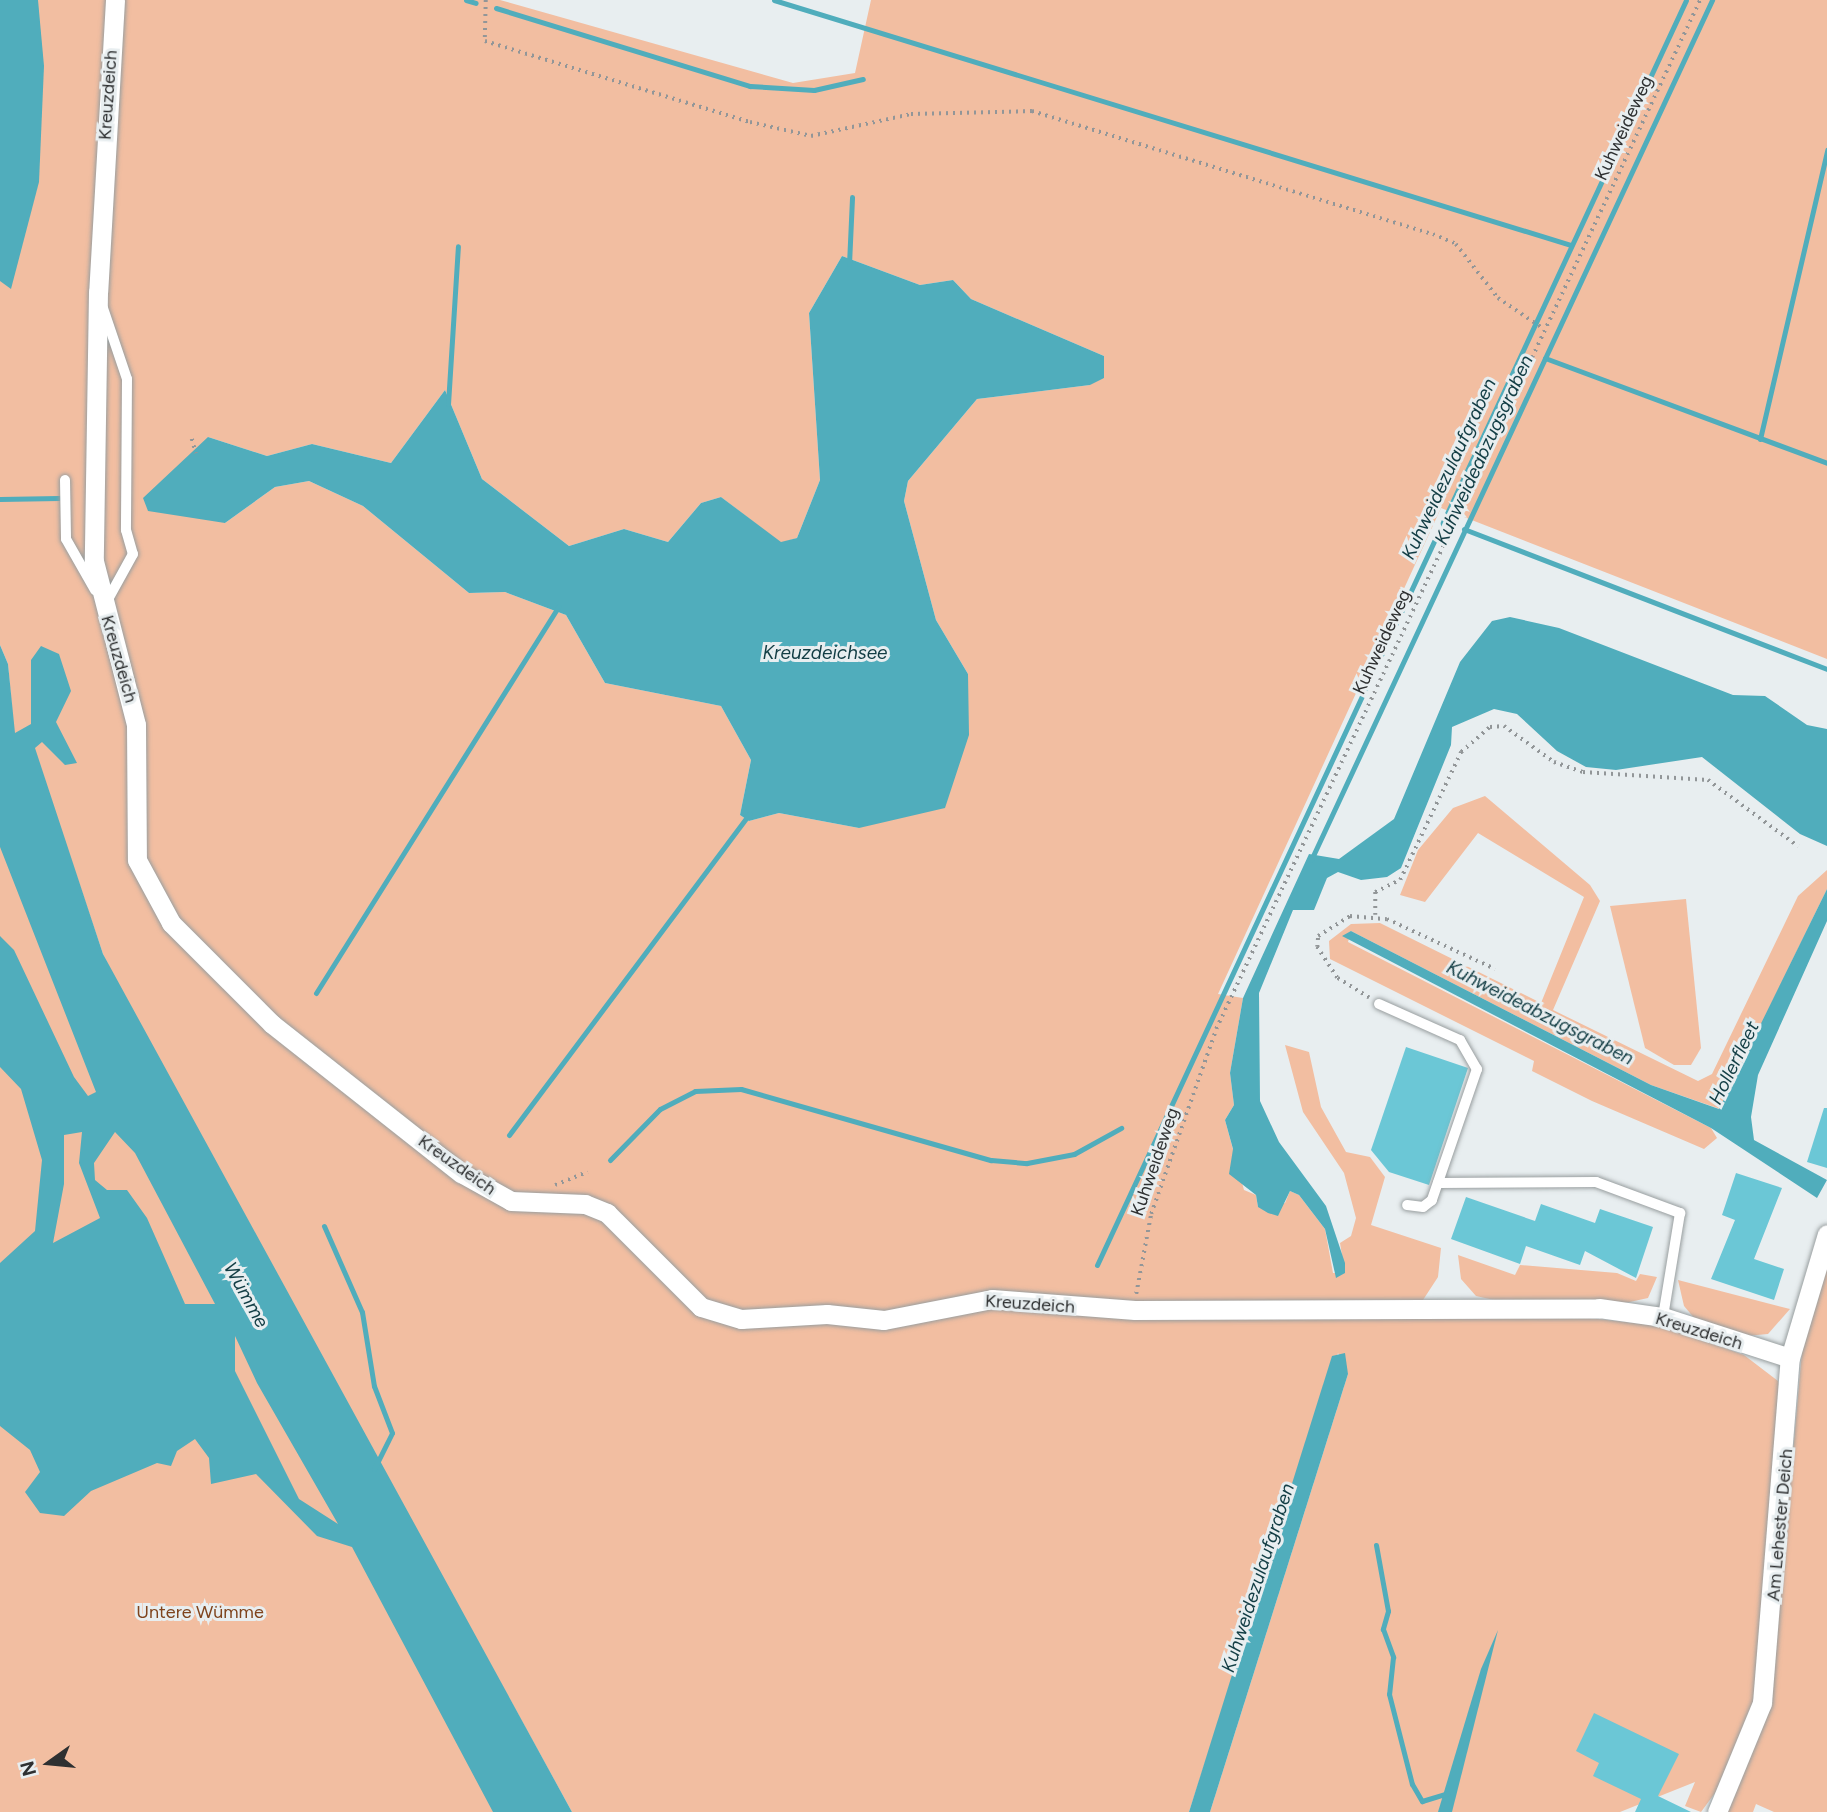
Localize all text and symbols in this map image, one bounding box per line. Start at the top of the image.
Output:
street label: Kreuzdeich [94,49,122,141]
street label: Kuhweideweg [1590,72,1658,184]
water label: Kuhweideabzugsgraben [1430,351,1538,549]
water label: Kuhweidezulaufgraben [1397,375,1501,563]
street label: Kuhweideweg [1348,586,1416,698]
street label: Kreuzdeich [96,613,142,705]
water label: Kreuzdeichsee [763,642,887,664]
water label: Kuhweideabzugsgraben [1443,956,1637,1070]
water label: Hollerfleet [1704,1018,1764,1108]
street label: Kuhweideweg [1126,1105,1184,1219]
street label: Kreuzdeich [414,1130,500,1200]
water label: Wümme [219,1258,273,1332]
street label: Kreuzdeich [984,1290,1076,1318]
street label: Kreuzdeich [1653,1308,1745,1354]
street label: Am Lehester Deich [1763,1448,1797,1602]
water label: Kuhweidezulaufgraben [1217,1481,1299,1675]
park label: Untere Wümme [136,1601,264,1623]
north arrow [14,1728,84,1798]
text: N [15,1758,41,1779]

